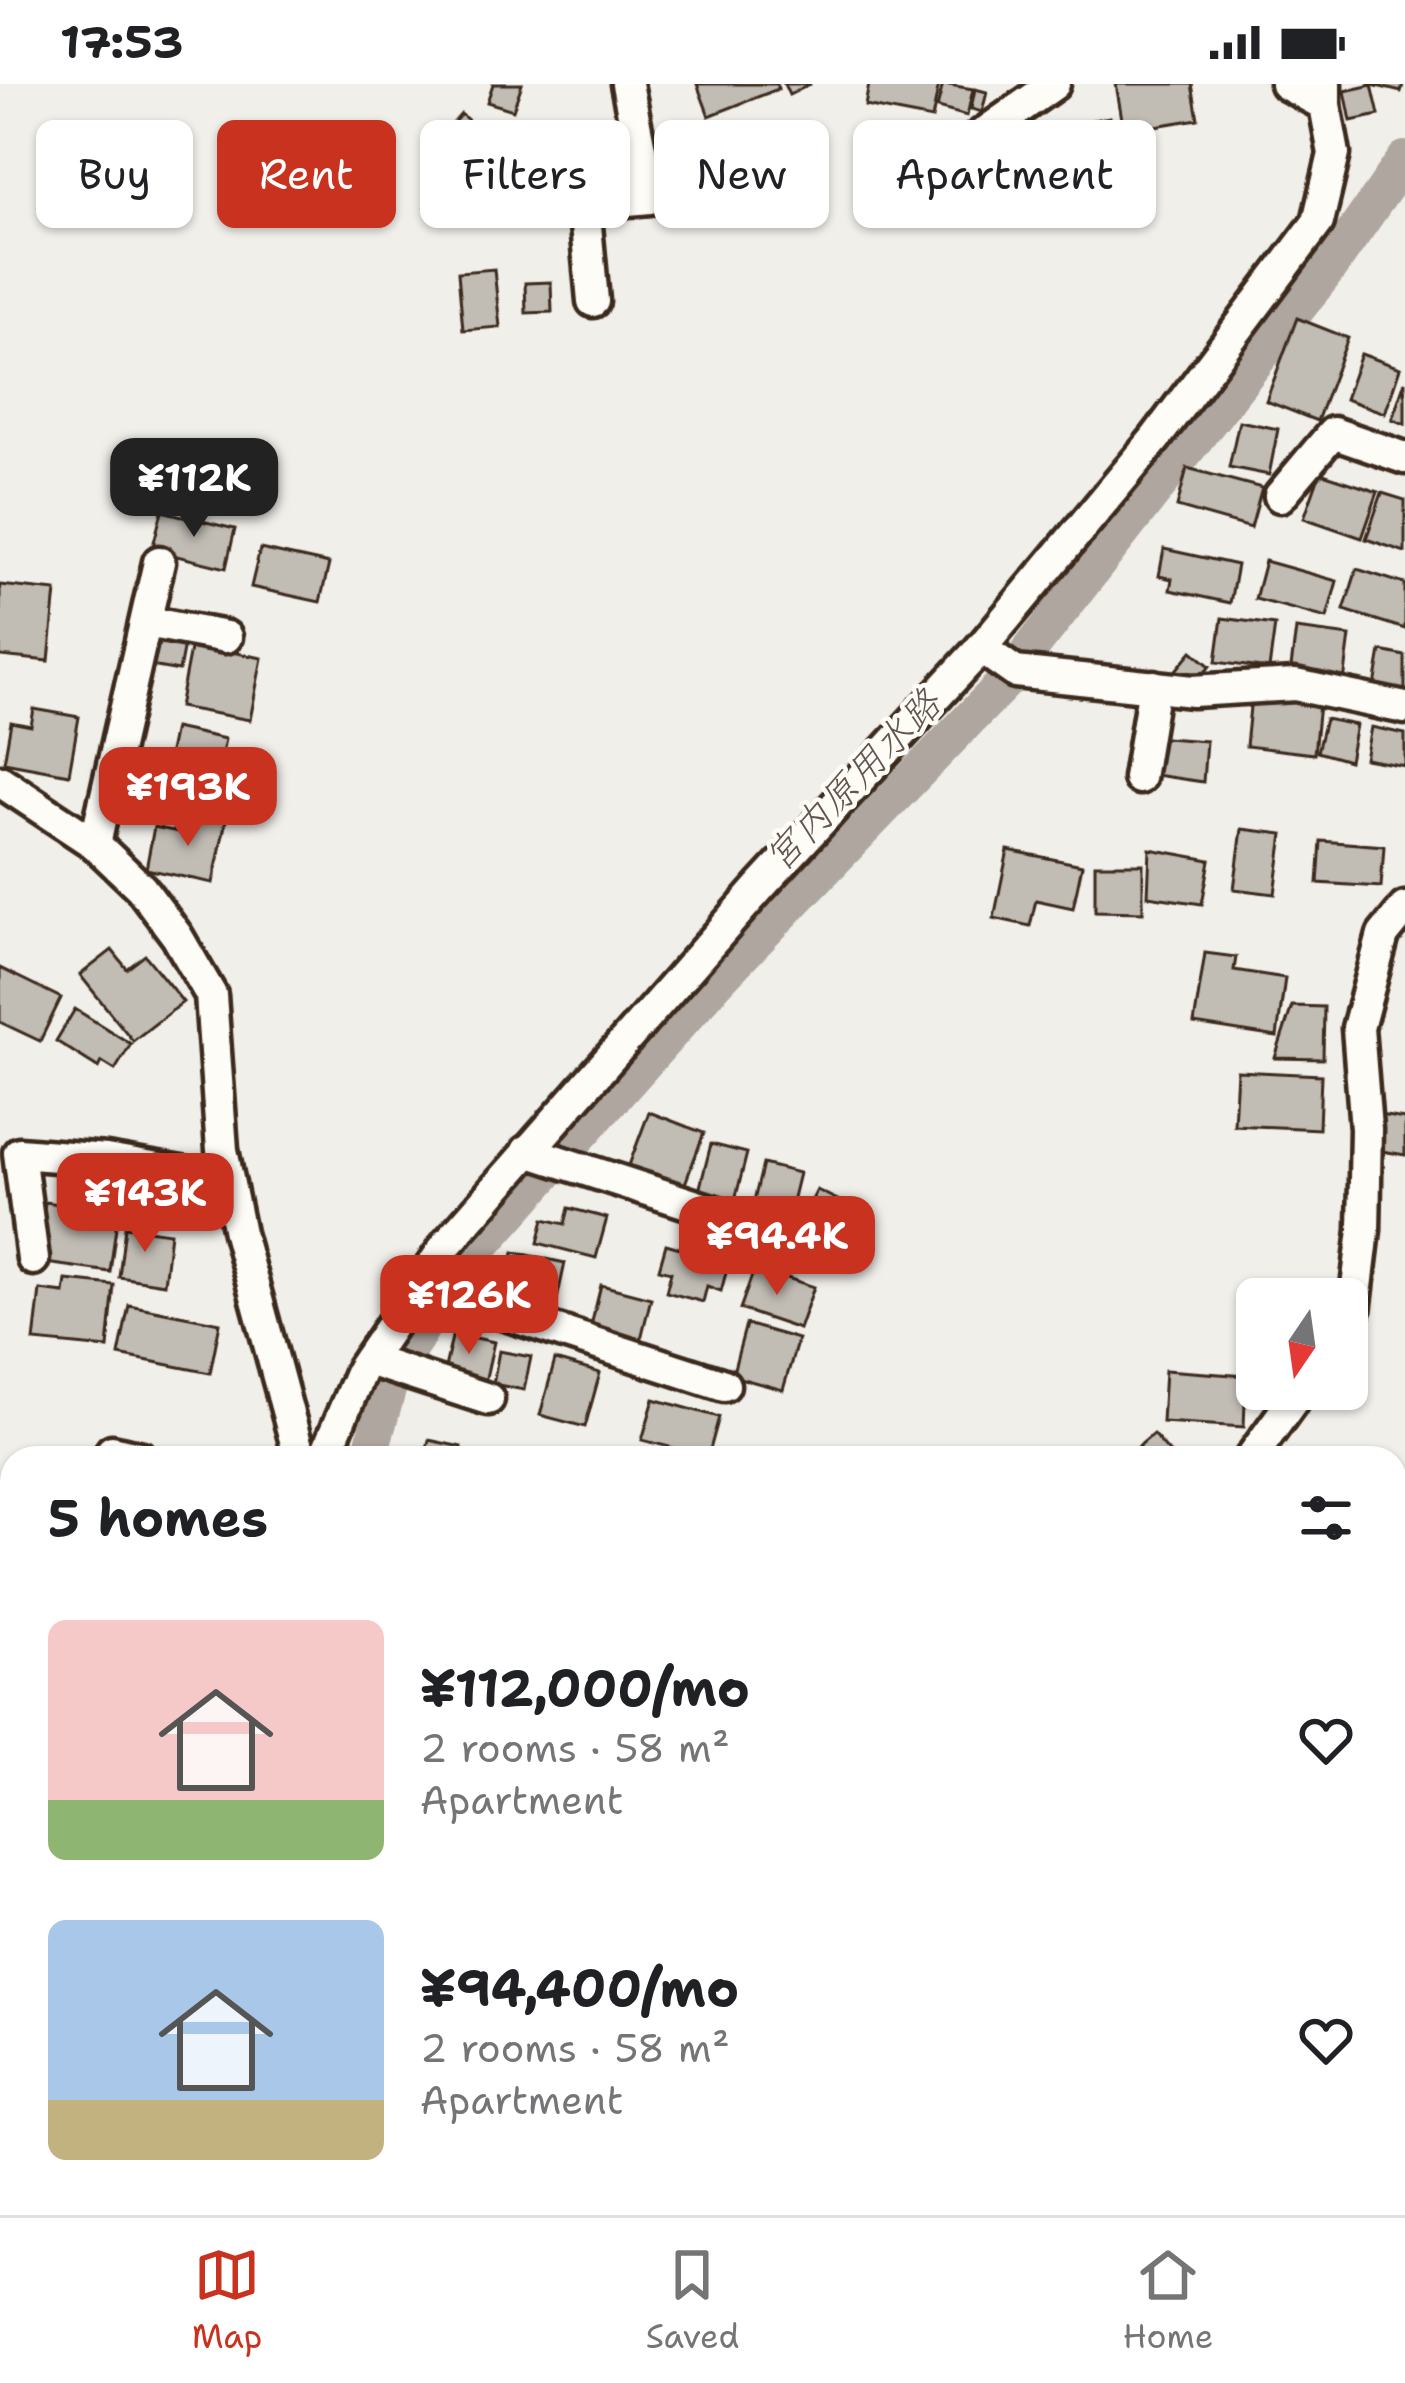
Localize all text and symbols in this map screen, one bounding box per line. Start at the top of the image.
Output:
text: 17:53 [60,12,183,72]
chip: Buy [36,120,193,228]
chip: Rent [217,120,396,228]
chip: Filters [420,120,630,228]
chip: New [654,120,829,228]
chip: Apartment [853,120,1156,228]
pin: ¥112K [110,438,278,540]
text: ¥112K [137,451,251,503]
water label: 宮内原用水路 [752,676,953,882]
pin: ¥193K [104,747,272,849]
text: ¥193K [126,760,250,812]
pin: ¥143K [61,1153,229,1255]
text: ¥143K [84,1166,206,1218]
pin: ¥94.4K [679,1196,875,1298]
text: ¥94.4K [706,1209,848,1261]
pin: ¥126K [385,1255,553,1357]
text: ¥126K [407,1268,531,1320]
north arrow [1236,1278,1368,1410]
map controls [1236,1278,1368,1410]
text: 5 homes [48,1484,268,1552]
icon: filters [1293,1485,1359,1551]
text: ¥112,000/mo [420,1654,750,1722]
icon: home [144,1668,288,1812]
icon: heart [1293,1707,1359,1773]
text: 2 rooms · 58 m² [420,1722,730,1774]
text: Apartment [420,1774,623,1826]
text: ¥94,400/mo [420,1954,739,2022]
icon: home [144,1968,288,2112]
icon: heart [1293,2007,1359,2073]
text: 2 rooms · 58 m² [420,2022,730,2074]
text: Apartment [420,2074,623,2126]
tab: Map [192,2242,262,2359]
tab: Saved [646,2242,739,2359]
tab: Home [1123,2242,1213,2359]

